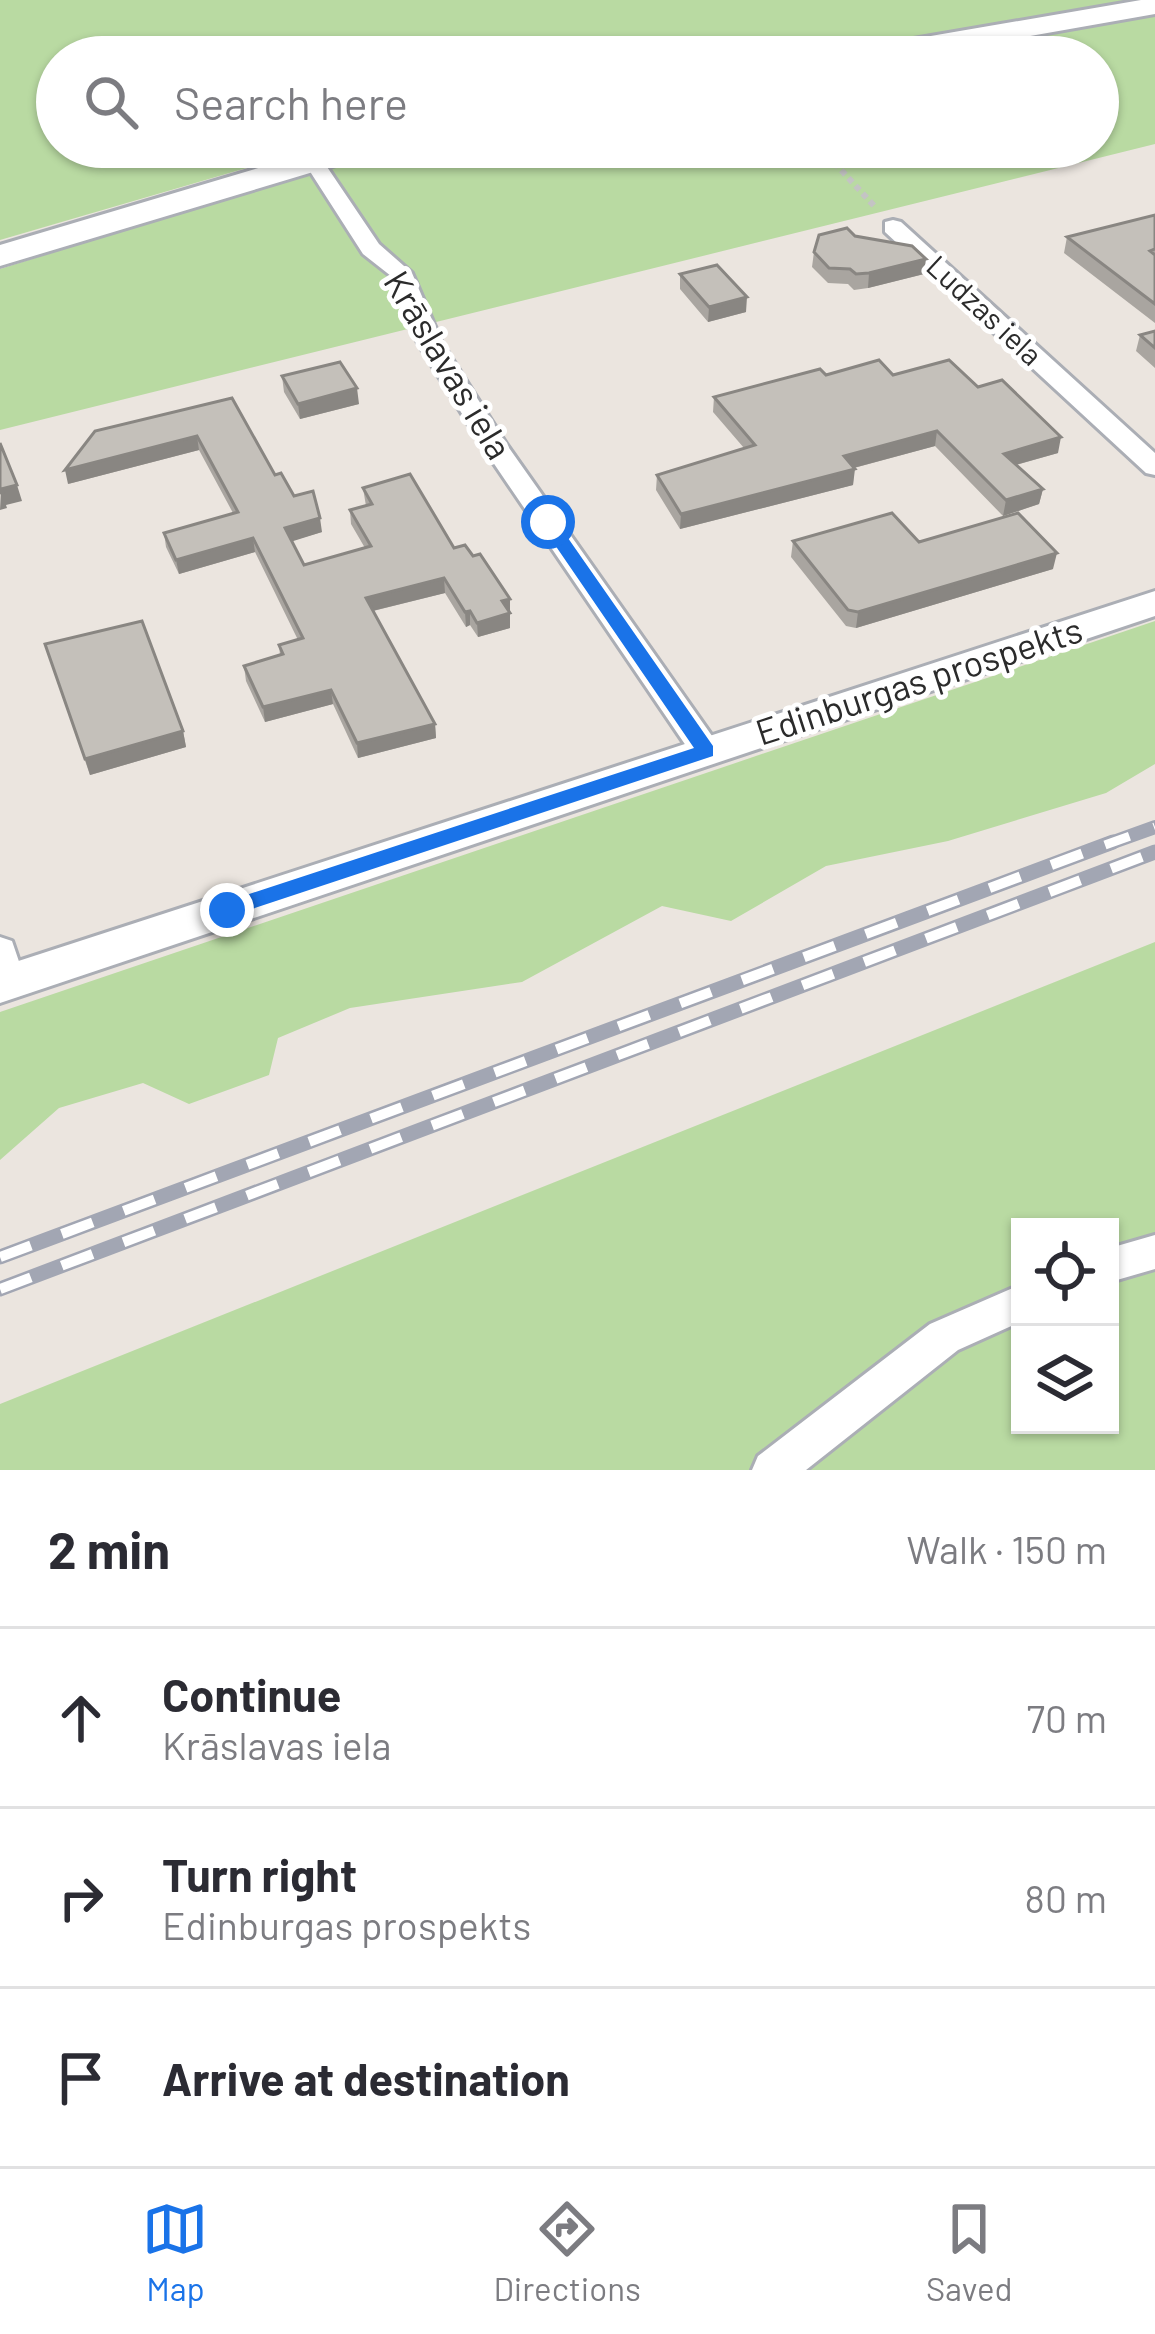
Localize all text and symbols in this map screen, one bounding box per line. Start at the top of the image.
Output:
search box [36,36,1119,168]
icon: search [78,69,144,135]
text: Search here [174,75,408,129]
street label: Ludzas iela [920,247,1050,372]
street label: Krāslavas iela [376,262,522,466]
route start [521,495,575,549]
street label: Edinburgas prospekts [750,606,1087,753]
route end [200,883,254,937]
map controls [1011,1218,1119,1434]
button: locate [1011,1218,1119,1326]
button: layers [1011,1326,1119,1434]
text: 2 min [48,1518,170,1579]
text: Walk · 150 m [907,1525,1107,1572]
text: Continue [162,1667,341,1721]
icon: ahead [48,1685,114,1751]
text: 70 m [1026,1694,1107,1741]
text: Krāslavas iela [162,1721,391,1768]
text: Turn right [162,1847,357,1901]
icon: right [48,1865,114,1931]
text: 80 m [1025,1874,1107,1921]
text: Edinburgas prospekts [162,1901,531,1948]
icon: arrive [48,2045,114,2111]
text: Arrive at destination [162,2051,570,2105]
tab: Map [142,2196,208,2308]
tab: Directions [493,2196,641,2308]
tab: Saved [926,2196,1013,2308]

